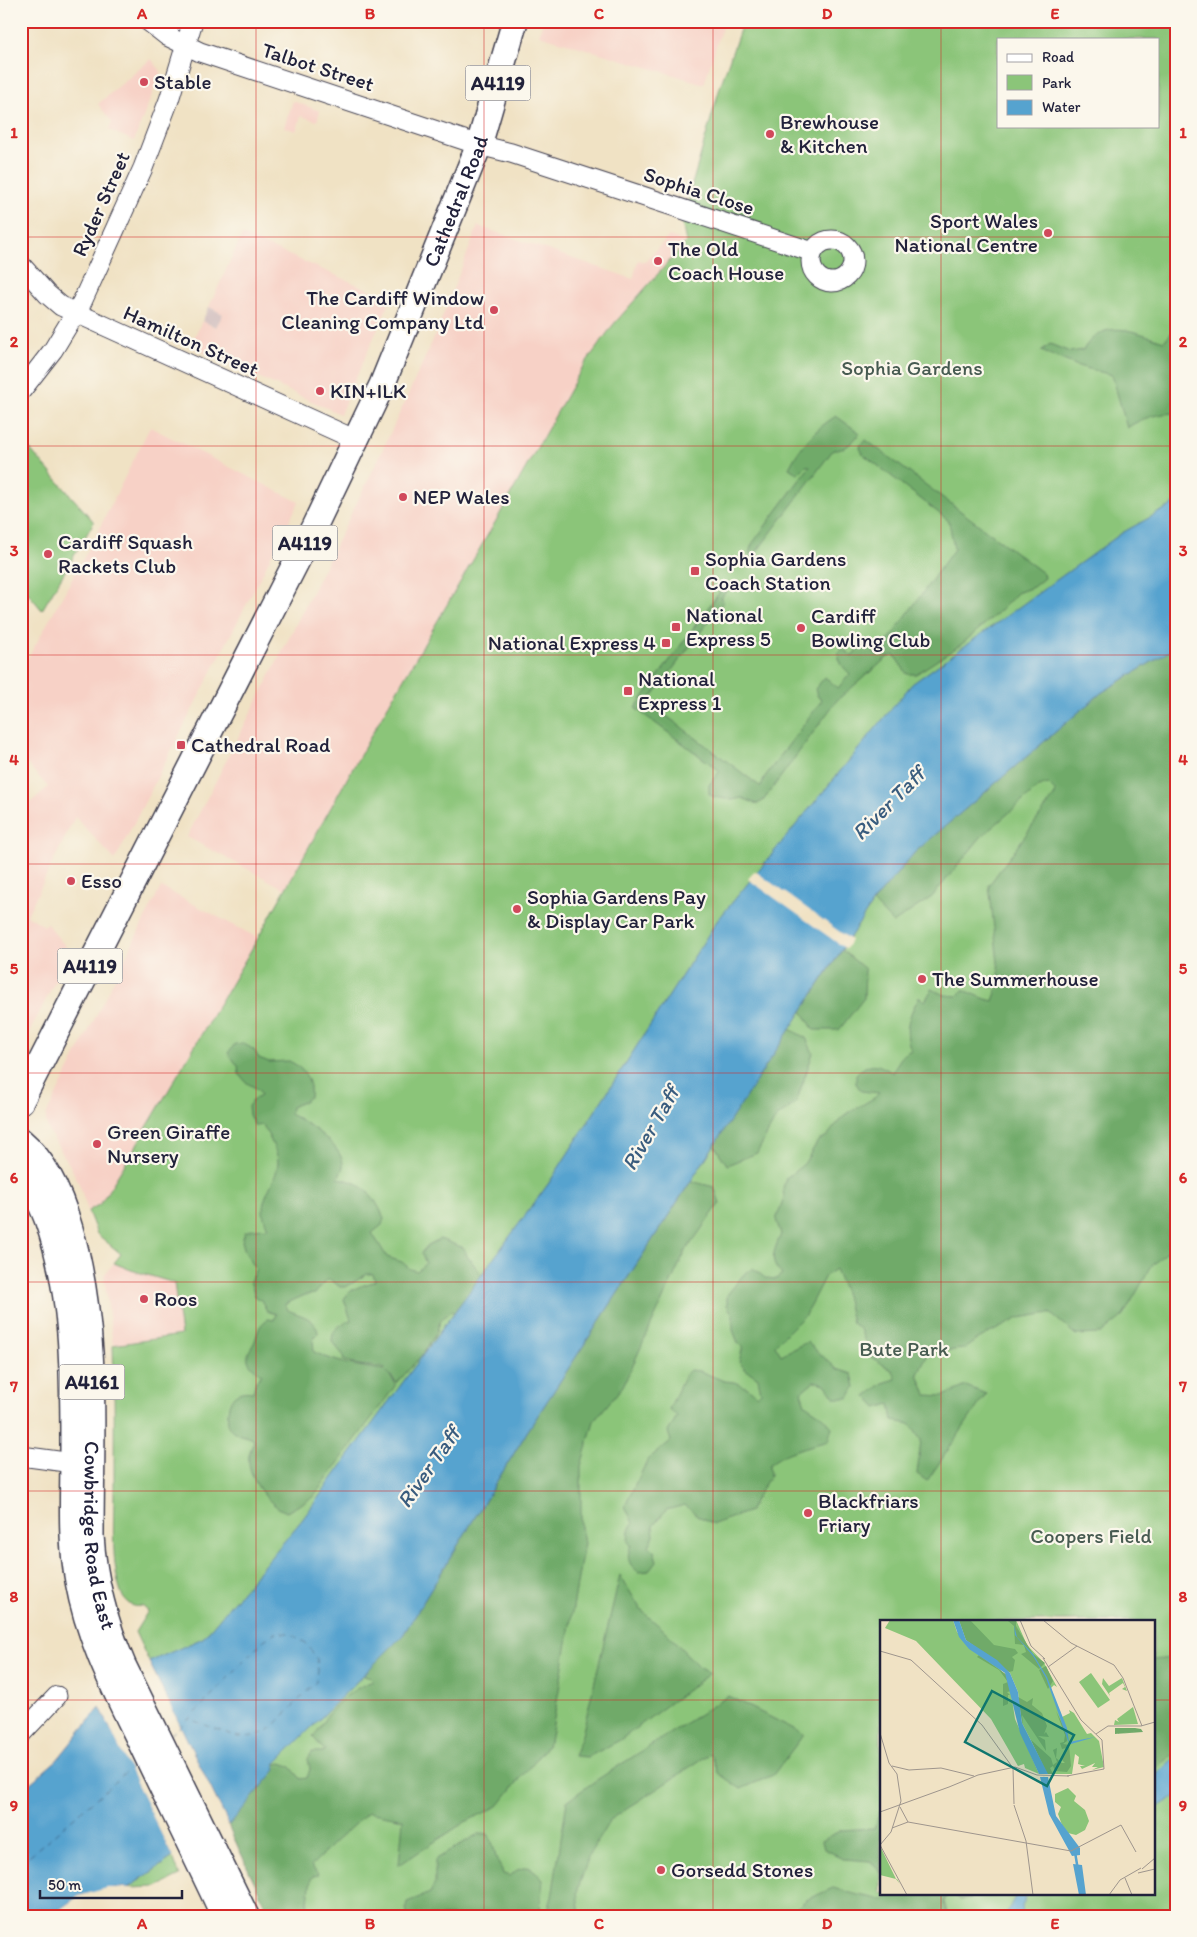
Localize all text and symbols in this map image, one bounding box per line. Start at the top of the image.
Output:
text: A [136,4,148,23]
text: B [365,4,376,23]
text: C [594,4,605,23]
text: D [822,4,833,23]
text: E [1051,4,1060,23]
street label: Talbot Street [259,37,377,96]
legend [997,38,1160,128]
text: Road [1042,48,1075,66]
road number: A4119 [466,66,530,100]
place label: Stable [154,69,212,94]
text: Park [1042,74,1072,92]
marker: Stable [138,76,150,88]
text: Water [1042,98,1081,116]
place label: Brewhouse & Kitchen [780,109,879,158]
text: 1 [10,123,18,142]
text: 1 [1179,123,1187,142]
marker: Brewhouse & Kitchen [764,128,776,140]
street label: Cathedral Road [418,132,493,270]
street label: Ryder Street [66,147,135,260]
street label: Sophia Close [641,161,758,220]
place label: Sport Wales National Centre [895,208,1038,257]
marker: Sport Wales National Centre [1042,227,1054,239]
place label: The Old Coach House [668,236,784,285]
marker: The Old Coach House [652,255,664,267]
place label: The Cardiff Window Cleaning Company Ltd [281,285,484,334]
street label: Hamilton Street [120,300,263,382]
marker: The Cardiff Window Cleaning Company Ltd [488,304,500,316]
text: 2 [10,332,19,351]
text: 2 [1179,332,1188,351]
park label: Sophia Gardens [841,355,983,380]
place label: KIN+ILK [330,378,407,403]
marker: KIN+ILK [314,385,326,397]
place label: NEP Wales [413,484,510,509]
marker: NEP Wales [397,491,409,503]
road number: A4119 [272,526,338,560]
place label: Cardiff Squash Rackets Club [58,529,193,578]
text: 3 [10,541,19,560]
text: 3 [1179,541,1188,560]
place label: Sophia Gardens Coach Station [705,546,846,595]
marker: Cardiff Squash Rackets Club [42,548,54,560]
marker: Sophia Gardens Coach Station [689,565,701,577]
place label: National Express 5 [686,602,771,651]
place label: Cardiff Bowling Club [811,603,930,652]
marker: National Express 5 [670,621,682,633]
marker: Cardiff Bowling Club [795,622,807,634]
place label: National Express 4 [488,630,656,655]
marker: National Express 4 [660,637,672,649]
place label: National Express 1 [638,666,722,715]
marker: National Express 1 [622,685,634,697]
place label: Cathedral Road [191,732,331,757]
marker: Cathedral Road [175,739,187,751]
text: 4 [9,750,19,769]
text: 4 [1178,750,1188,769]
water label: River Taff [846,758,933,846]
place label: Esso [81,868,122,893]
marker: Esso [65,875,77,887]
place label: Sophia Gardens Pay & Display Car Park [527,884,706,933]
marker: Sophia Gardens Pay & Display Car Park [511,903,523,915]
road number: A4119 [58,948,122,984]
text: 5 [10,959,19,978]
text: 5 [1179,959,1188,978]
place label: The Summerhouse [932,966,1099,991]
marker: The Summerhouse [916,973,928,985]
water label: River Taff [616,1078,687,1175]
place label: Green Giraffe Nursery [107,1119,230,1168]
marker: Green Giraffe Nursery [91,1138,103,1150]
text: 6 [10,1168,19,1187]
text: 6 [1179,1168,1188,1187]
place label: Roos [154,1286,197,1311]
marker: Roos [138,1293,150,1305]
park label: Bute Park [859,1336,949,1361]
road number: A4161 [59,1364,124,1400]
text: 7 [9,1377,18,1396]
text: 7 [1178,1377,1187,1396]
water label: River Taff [391,1418,468,1513]
street label: Cowbridge Road East [79,1441,122,1633]
place label: Blackfriars Friary [818,1488,919,1537]
marker: Blackfriars Friary [802,1507,814,1519]
park label: Coopers Field [1030,1523,1152,1548]
text: 8 [10,1587,19,1606]
text: 8 [1179,1587,1188,1606]
inset map [880,1620,1154,1894]
text: 9 [10,1796,18,1815]
text: 9 [1179,1796,1187,1815]
place label: Gorsedd Stones [671,1857,813,1882]
marker: Gorsedd Stones [655,1864,667,1876]
scale bar [40,1867,182,1899]
text: 50 m [48,1876,81,1894]
text: A [136,1914,148,1933]
text: B [365,1914,376,1933]
text: C [594,1914,605,1933]
text: D [822,1914,833,1933]
text: E [1051,1914,1060,1933]

